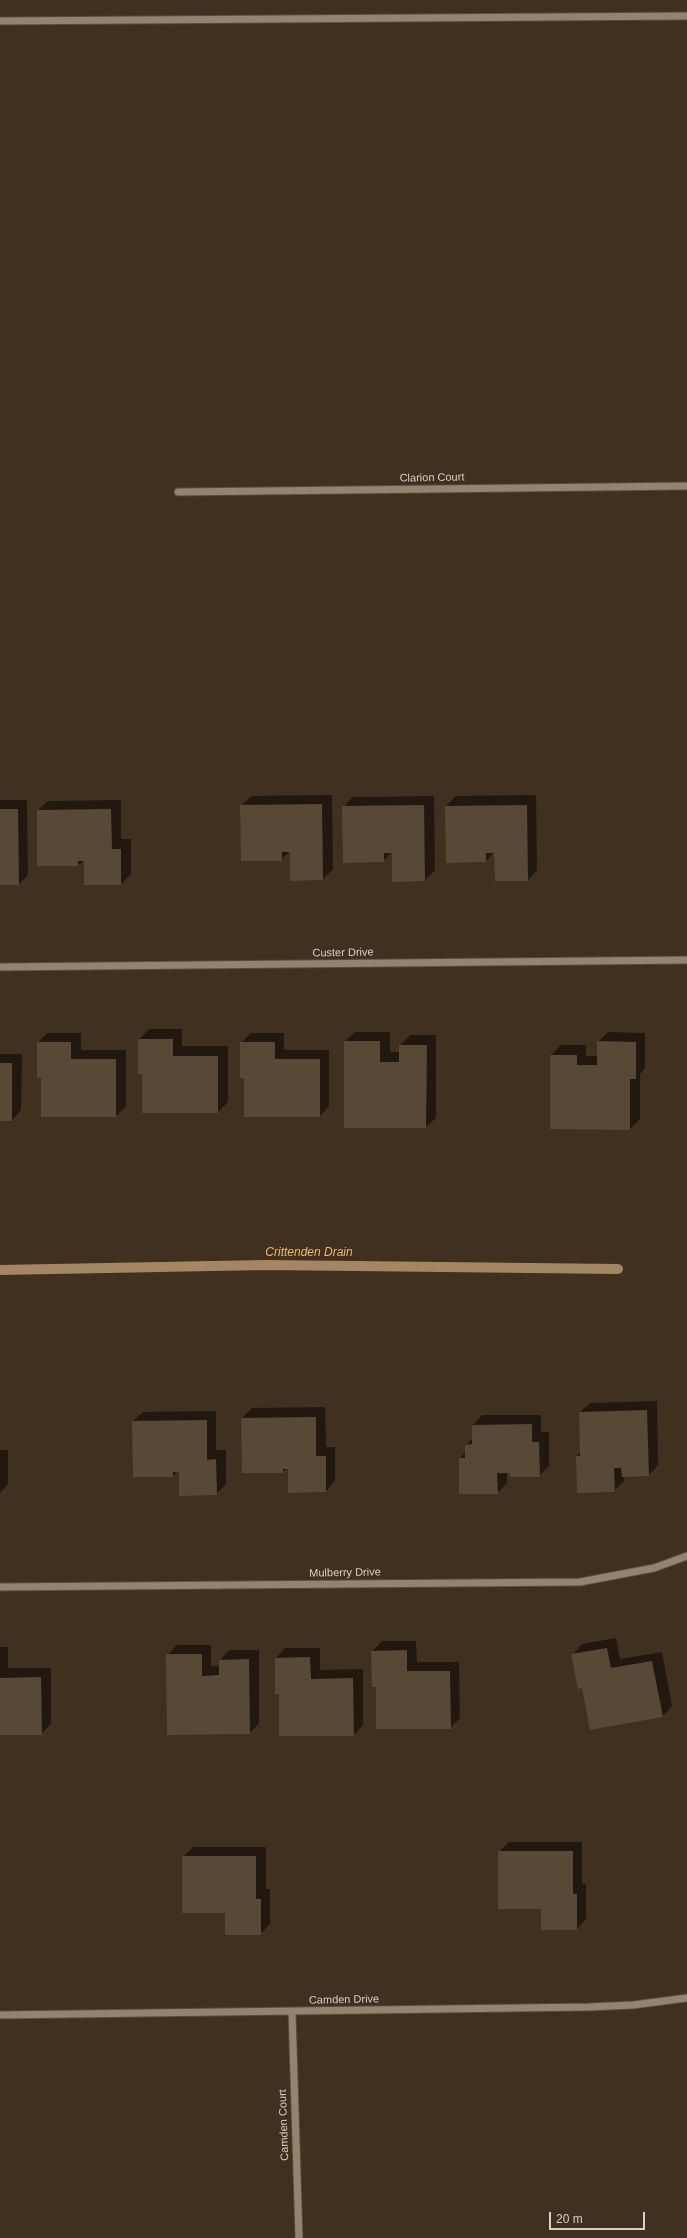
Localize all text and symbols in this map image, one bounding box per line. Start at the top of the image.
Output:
street label: Clarion Court [399,471,465,485]
street label: Custer Drive [312,946,374,960]
water label: Crittenden Drain [265,1246,353,1260]
street label: Mulberry Drive [309,1566,381,1580]
street label: Camden Drive [309,1993,379,2007]
street label: Camden Court [276,2089,292,2161]
scale bar [551,2204,647,2230]
text: 20 m [556,2212,583,2226]

